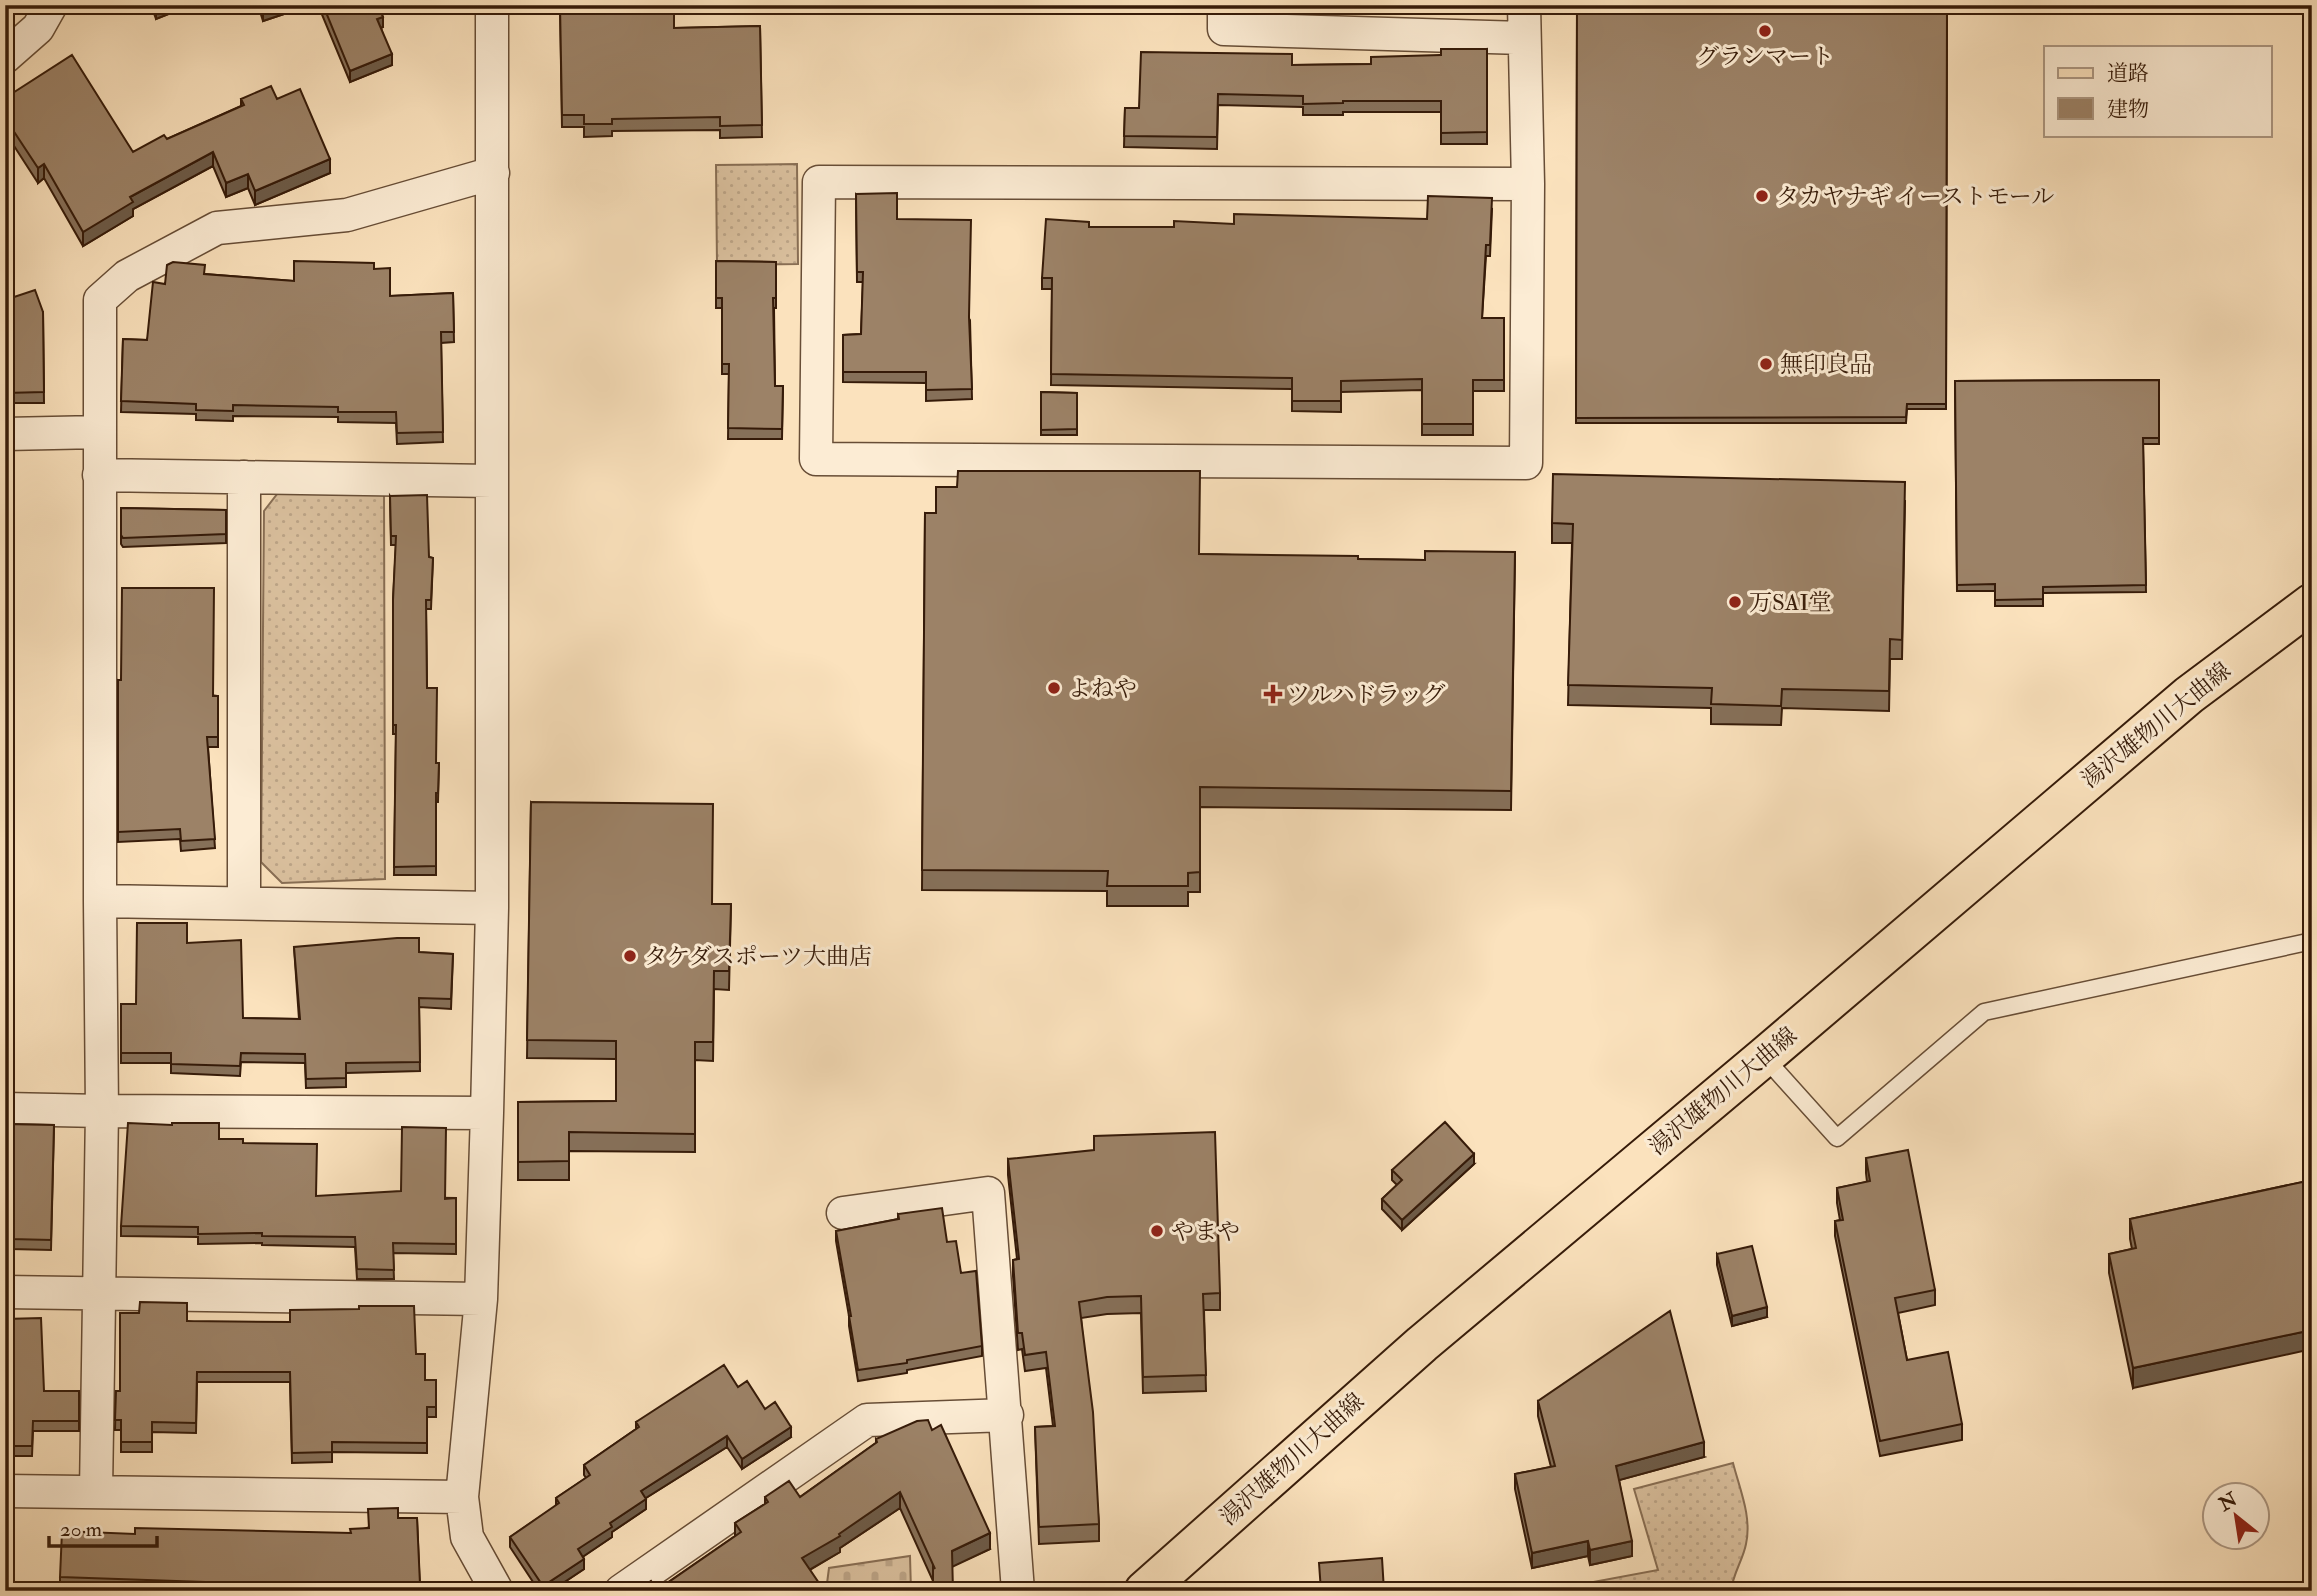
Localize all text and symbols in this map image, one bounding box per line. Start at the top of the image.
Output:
marker: グランマート [1757,23,1773,39]
place label: グランマート [1696,42,1834,71]
legend [2044,46,2272,136]
text: 道路 [2107,60,2149,87]
text: 建物 [2107,96,2149,123]
place label: タカヤナギ イーストモール [1776,182,2054,211]
marker: タカヤナギ イーストモール [1754,188,1770,204]
place label: 無印良品 [1780,350,1872,379]
marker: 無印良品 [1758,356,1774,372]
place label: 万SAI堂 [1749,588,1832,617]
marker: 万SAI堂 [1727,594,1743,610]
street label: 湯沢雄物川大曲線 [2075,656,2237,794]
place label: よねや [1068,674,1137,703]
marker: よねや [1046,680,1062,696]
place label: ツルハドラッグ [1287,680,1445,709]
marker: ツルハドラッグ [1265,686,1281,702]
place label: タケダスポーツ大曲店 [644,942,872,971]
marker: タケダスポーツ大曲店 [622,948,638,964]
street label: 湯沢雄物川大曲線 [1643,1021,1803,1161]
place label: やまや [1171,1217,1240,1246]
marker: やまや [1149,1223,1165,1239]
street label: 湯沢雄物川大曲線 [1214,1387,1370,1531]
north arrow [2202,1480,2272,1550]
text: N [2214,1487,2242,1517]
scale bar [49,1505,158,1549]
text: 20 m [60,1516,102,1543]

